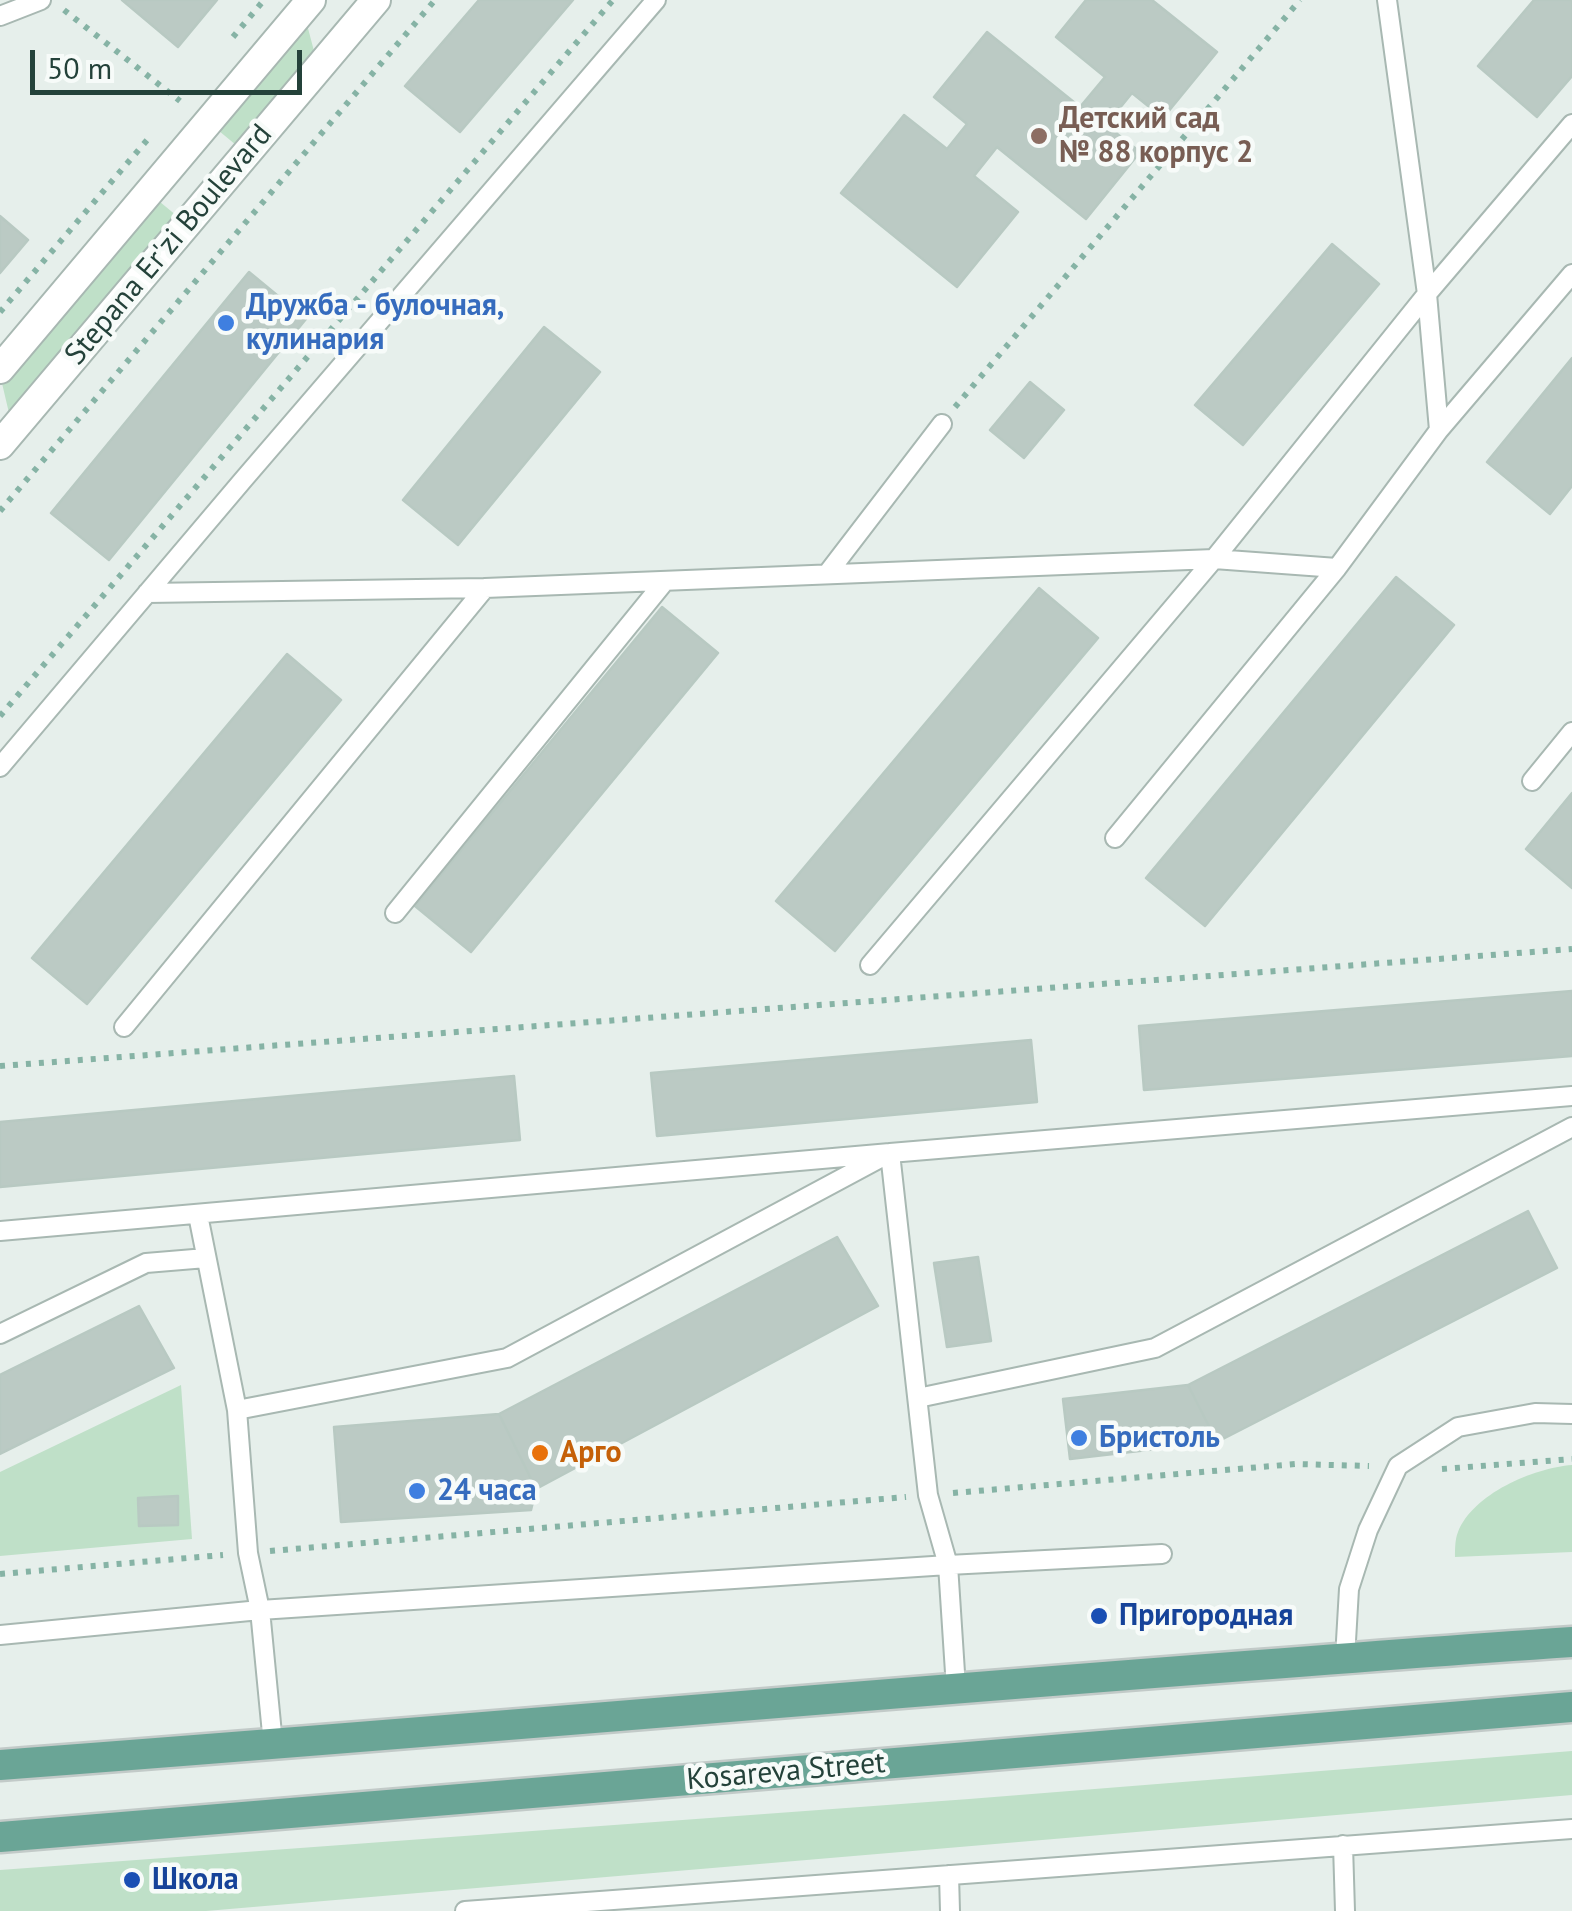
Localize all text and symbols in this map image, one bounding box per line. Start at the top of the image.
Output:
scale bar [35,30,308,92]
text: 50 m [47,48,112,87]
place label: Детский сад № 88 корпус 2 [1059,101,1253,172]
street label: Stepana Er'zi Boulevard [58,118,280,372]
marker: Детский сад № 88 корпус 2 [1028,125,1050,147]
place label: Дружба - булочная, кулинария [246,288,504,358]
marker: Дружба - булочная, кулинария [215,312,237,334]
place label: Бристоль [1099,1420,1220,1456]
marker: Бристоль [1068,1427,1090,1449]
place label: Арго [560,1435,621,1471]
marker: Арго [529,1442,551,1464]
place label: 24 часа [437,1473,537,1509]
marker: 24 часа [406,1480,428,1502]
place label: Пригородная [1119,1598,1293,1634]
marker: Пригородная [1088,1605,1110,1627]
street label: Kosareva Street [685,1745,887,1799]
place label: Школа [152,1862,239,1898]
marker: Школа [121,1869,143,1891]

